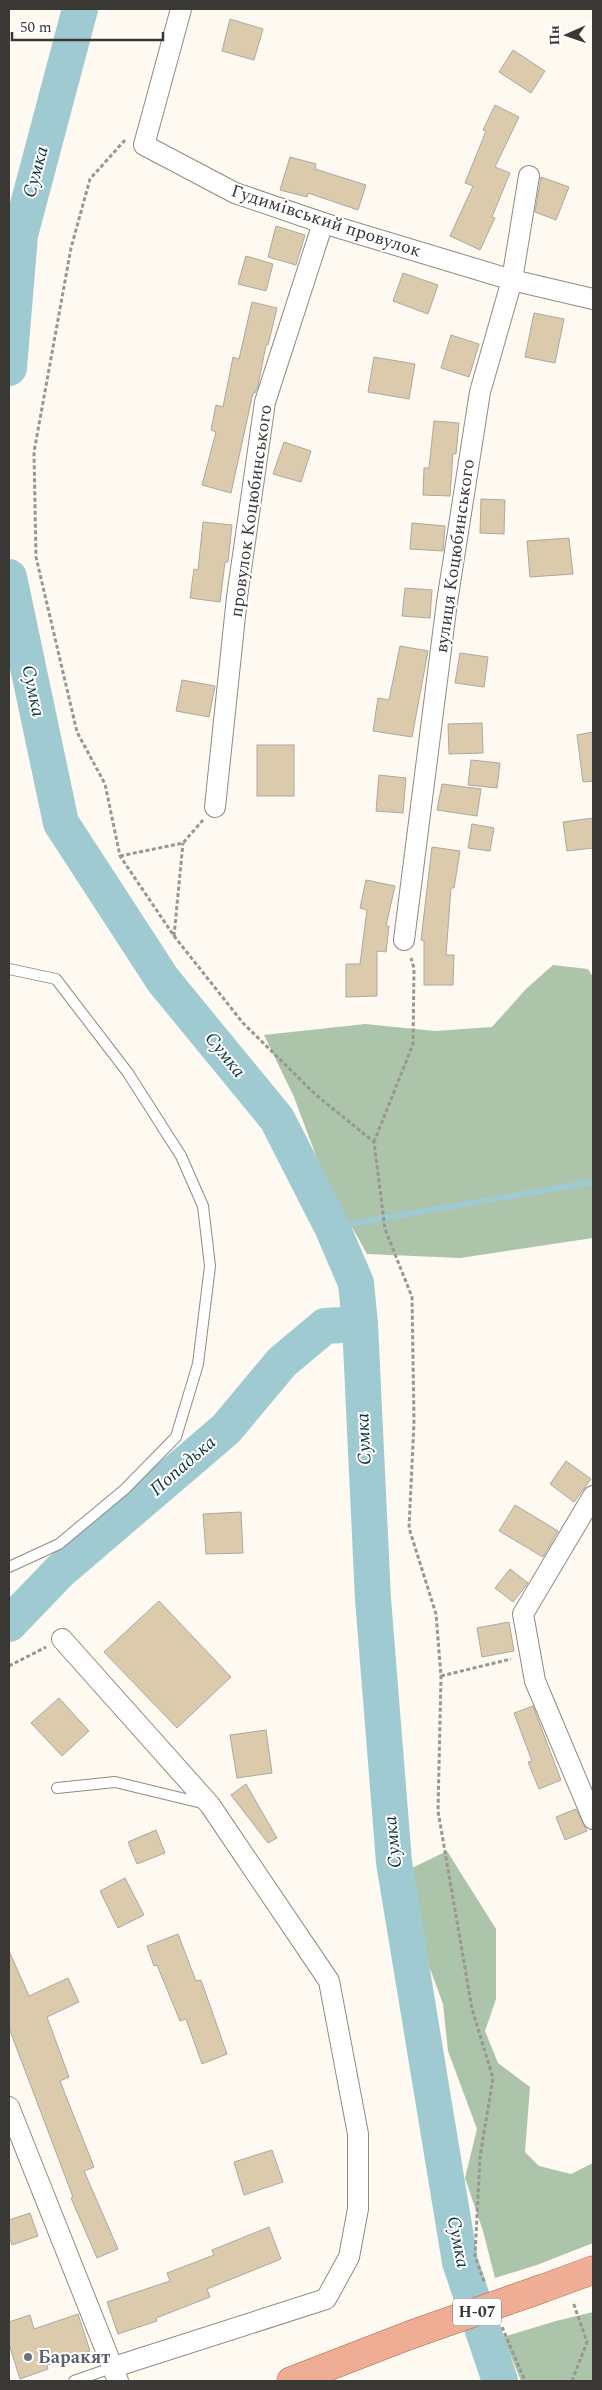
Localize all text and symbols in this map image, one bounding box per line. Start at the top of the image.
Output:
scale bar [12,10,164,42]
north arrow [542,10,592,60]
text: 50 m [20,16,52,39]
text: Пн [544,25,565,46]
water label: Сумка [15,143,57,201]
street label: Гудимівський провулок [227,177,425,265]
street label: провулок Коцюбинського [223,403,279,619]
street label: вулиця Коцюбинського [428,457,482,655]
water label: Сумка [13,662,53,720]
water label: Сумка [197,1026,253,1085]
water label: Сумка [348,1412,380,1466]
water label: Попадька [143,1429,223,1503]
water label: Сумка [376,1814,410,1869]
water label: Сумка [439,2214,477,2271]
road number: Н-07 [453,2298,501,2326]
place label: Баракят [38,2344,110,2371]
marker: Баракят [22,2351,34,2363]

